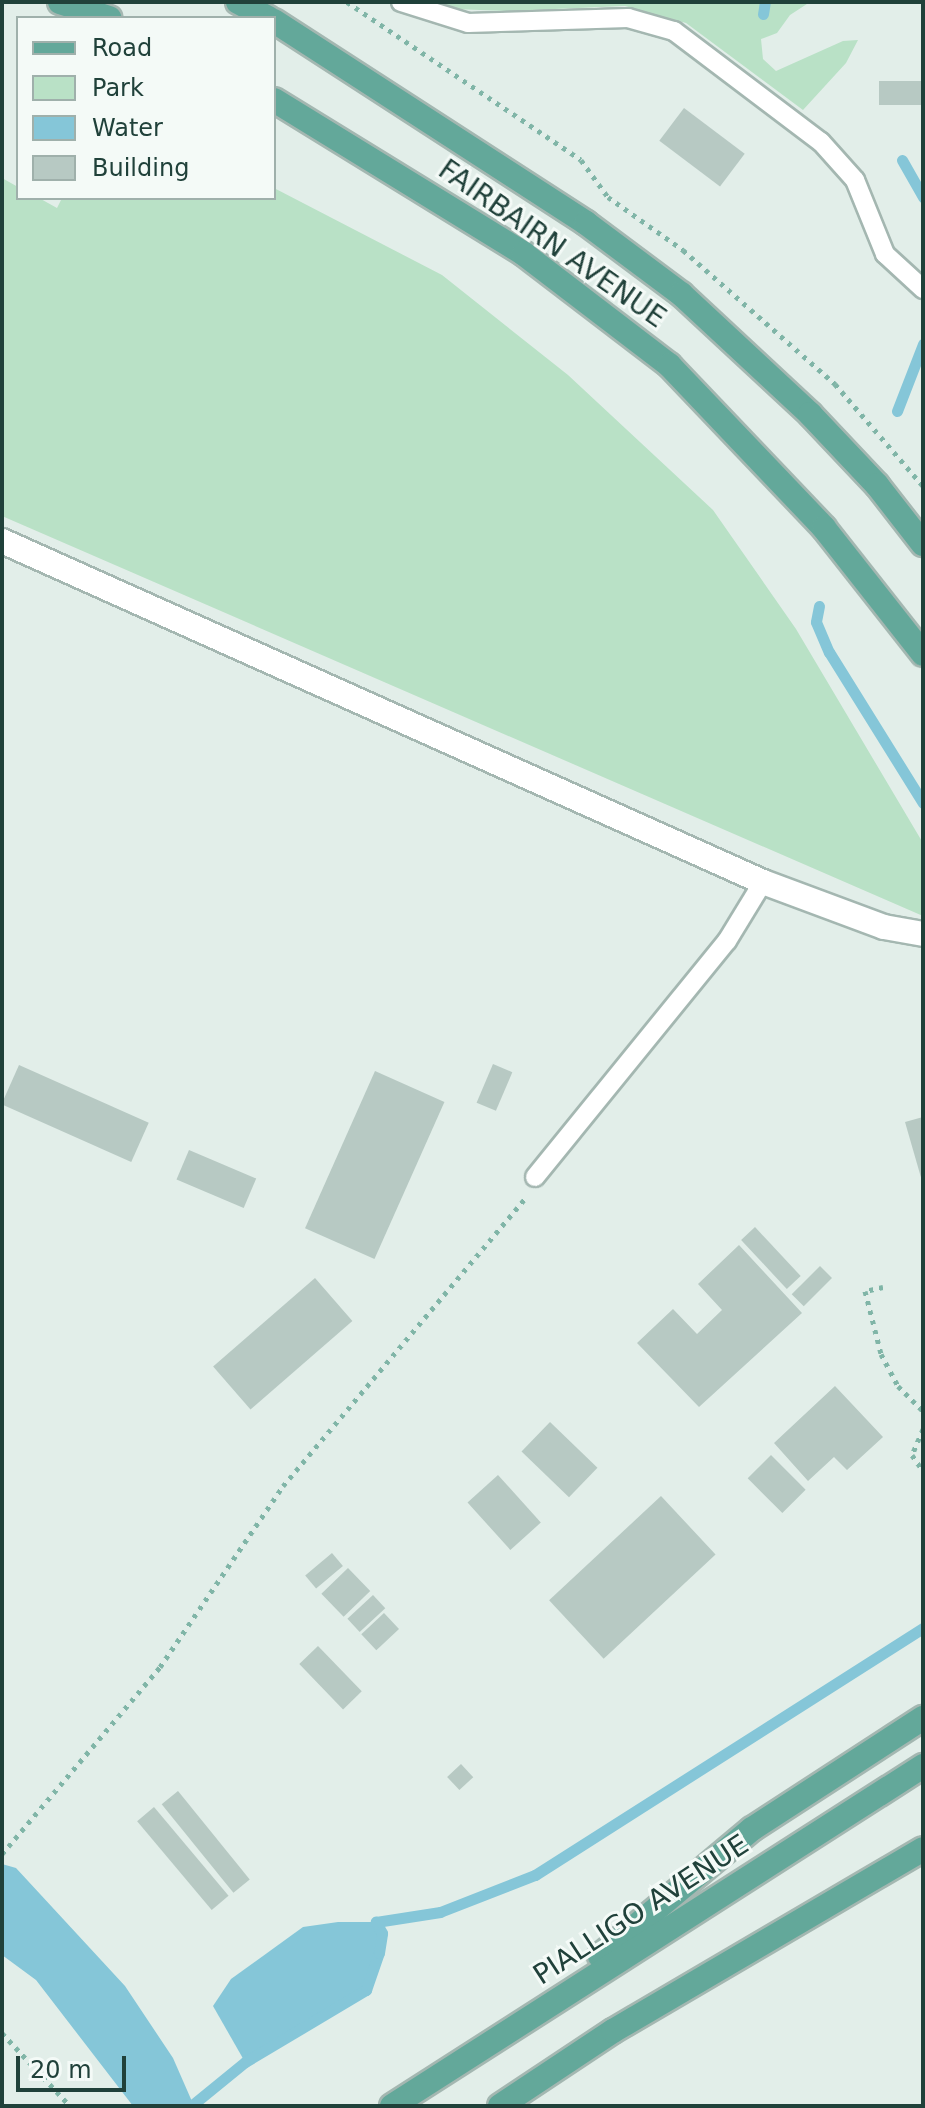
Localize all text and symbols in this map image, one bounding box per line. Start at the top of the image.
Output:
legend [16,16,276,200]
text: Road [92,34,152,62]
text: Park [92,74,144,102]
text: Water [92,114,163,142]
street label: FAIRBAIRN AVENUE [432,153,672,335]
text: Building [92,154,189,182]
street label: PIALLIGO AVENUE [527,1828,755,1992]
scale bar [20,2040,130,2090]
text: 20 m [30,2056,92,2084]

